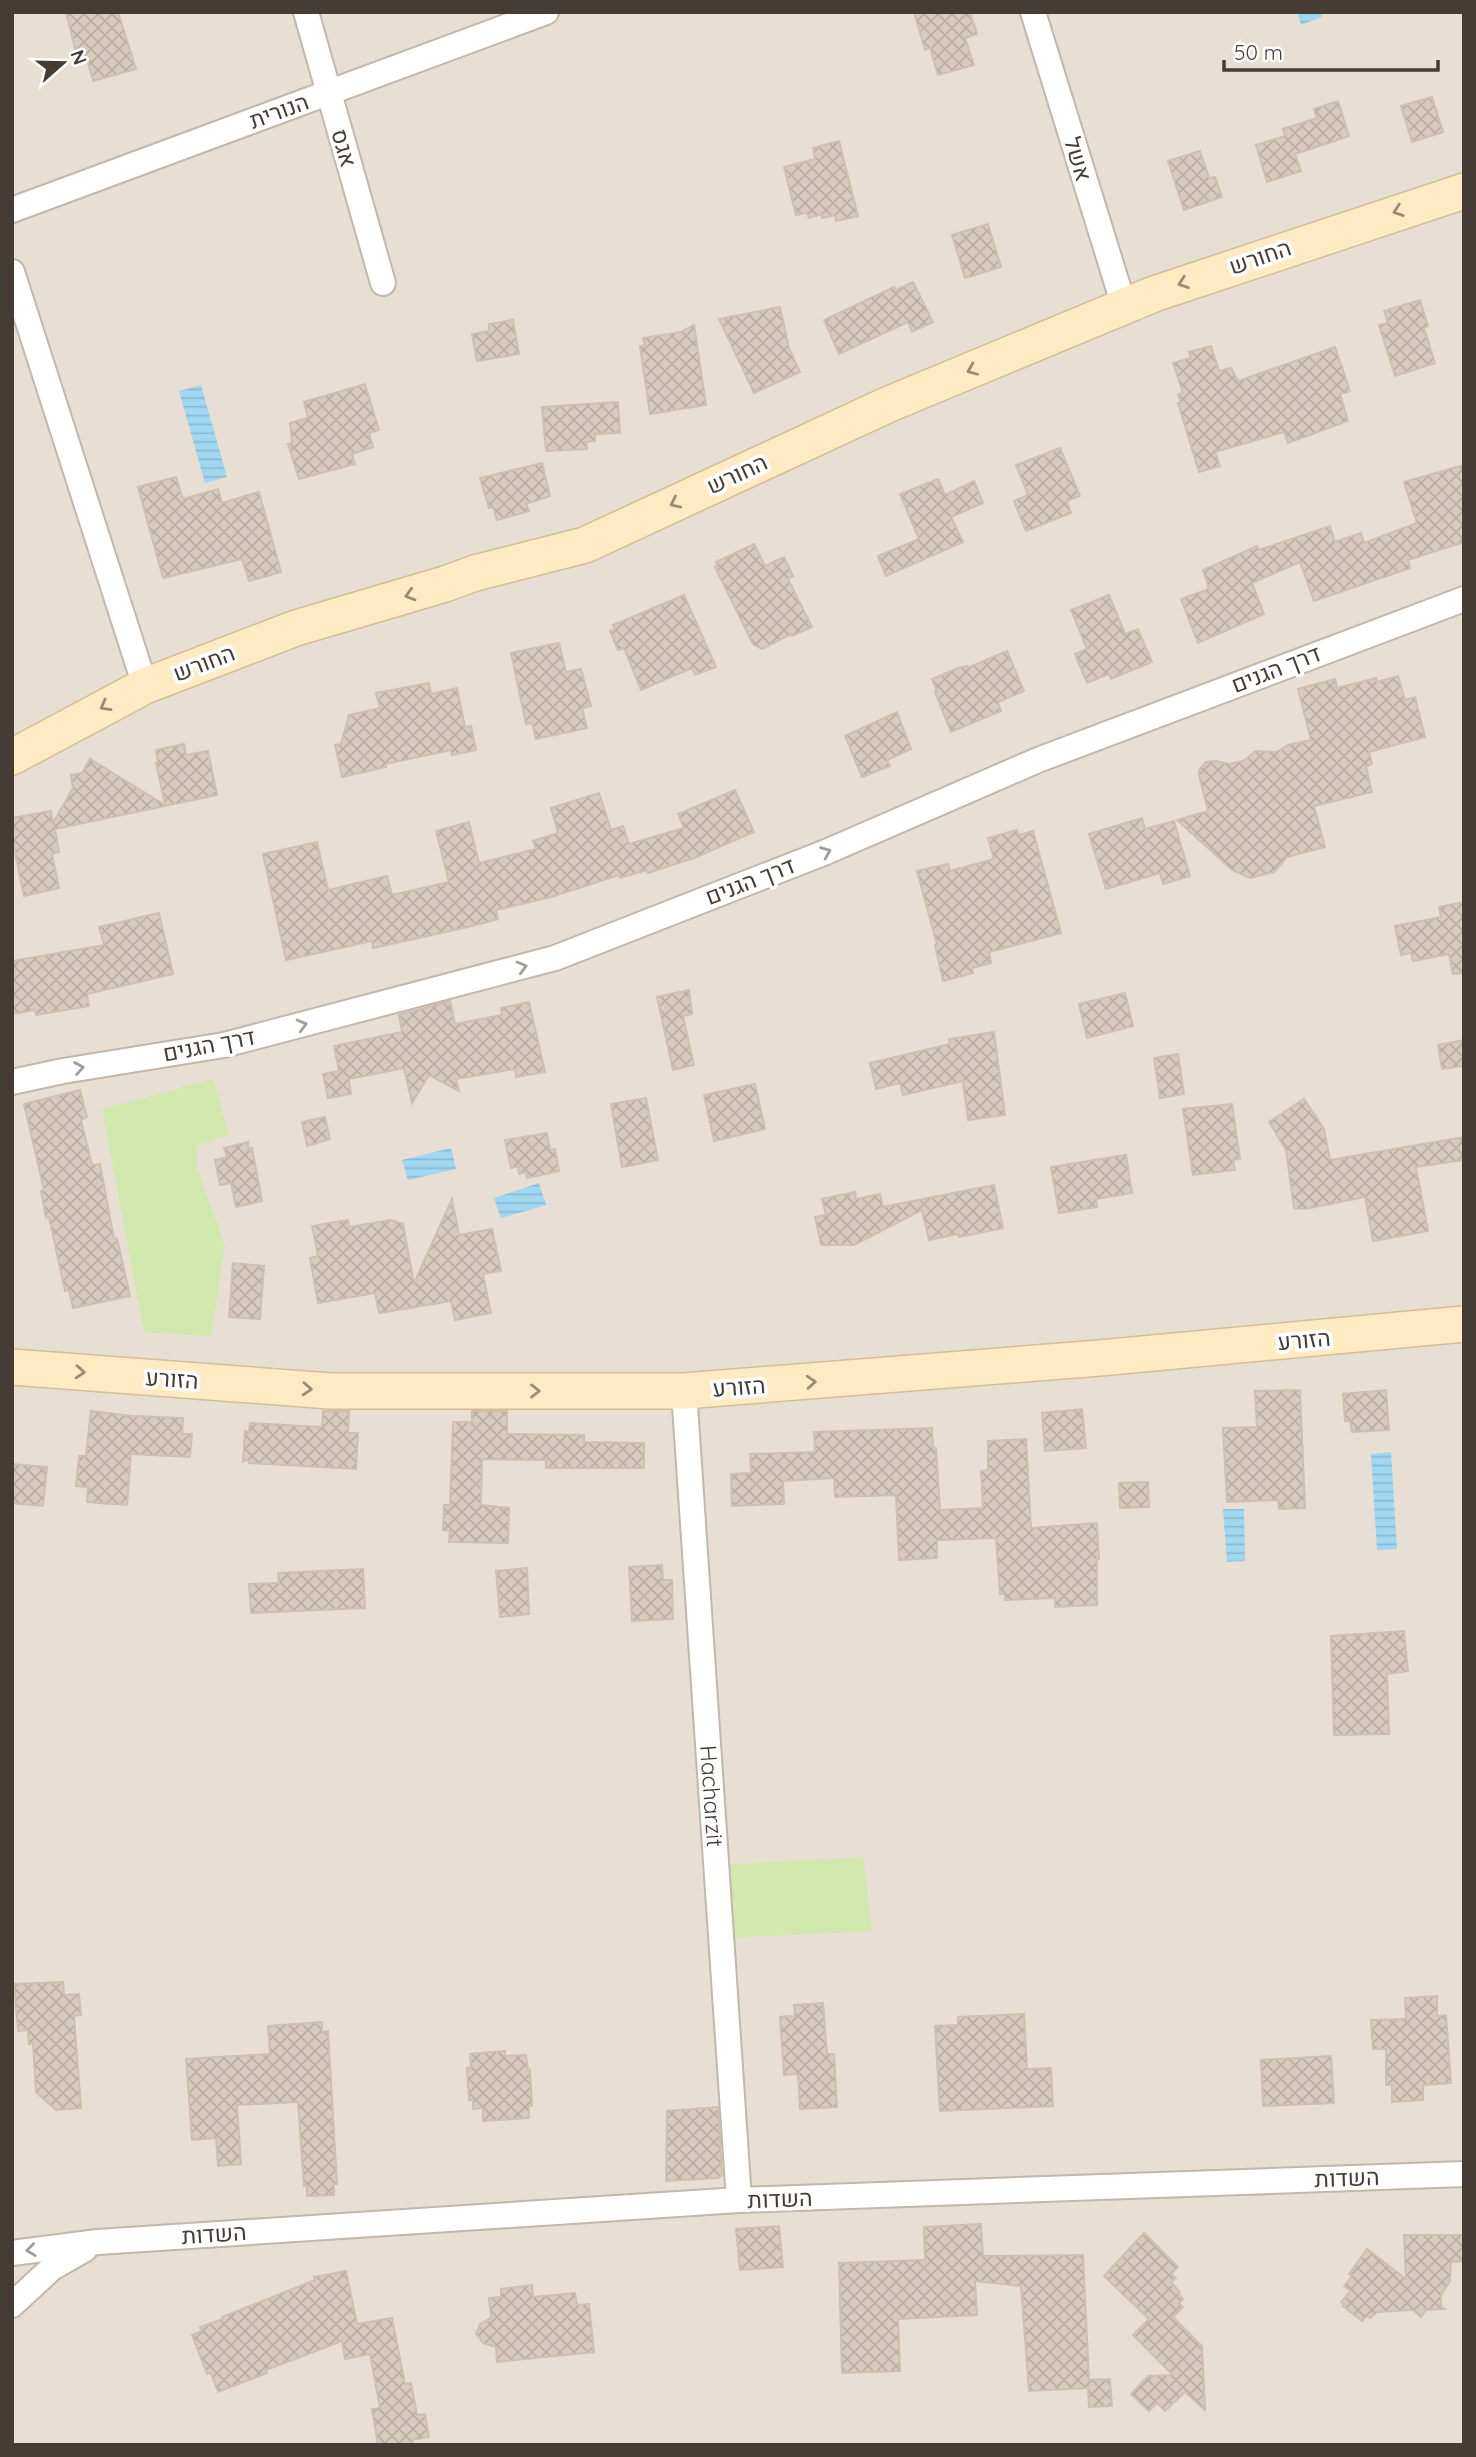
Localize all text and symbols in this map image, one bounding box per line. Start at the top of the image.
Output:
north arrow [28,28,98,98]
scale bar [1224,28,1438,72]
text: 50 m [1234,39,1283,65]
text: N [65,47,93,68]
street label: הנורית [245,86,313,135]
street label: אגס [325,125,364,170]
street label: אשל [1058,133,1099,185]
one-way arrow [1393,203,1405,217]
street label: החורש [1225,232,1295,281]
one-way arrow [1177,275,1189,289]
one-way arrow [967,361,979,375]
street label: החורש [702,447,772,500]
one-way arrow [670,495,683,509]
one-way arrow [404,586,416,601]
street label: החורש [169,638,239,688]
street label: דרך הגנים [1227,638,1325,699]
one-way arrow [100,698,112,711]
one-way arrow [820,846,832,860]
street label: דרך הגנים [701,850,799,911]
one-way arrow [516,960,528,975]
one-way arrow [296,1019,308,1033]
street label: דרך הגנים [160,1021,257,1068]
one-way arrow [73,1061,85,1076]
street label: הזורע [1276,1323,1332,1356]
street label: הזורע [145,1362,199,1395]
one-way arrow [75,1364,86,1379]
street label: הזורע [712,1370,766,1403]
one-way arrow [806,1375,817,1390]
one-way arrow [302,1381,313,1396]
one-way arrow [530,1383,540,1399]
street label: Hacharzit [694,1744,730,1848]
street label: השדות [1314,2162,1380,2193]
street label: השדות [747,2183,813,2214]
street label: השדות [181,2217,247,2250]
one-way arrow [25,2243,36,2258]

